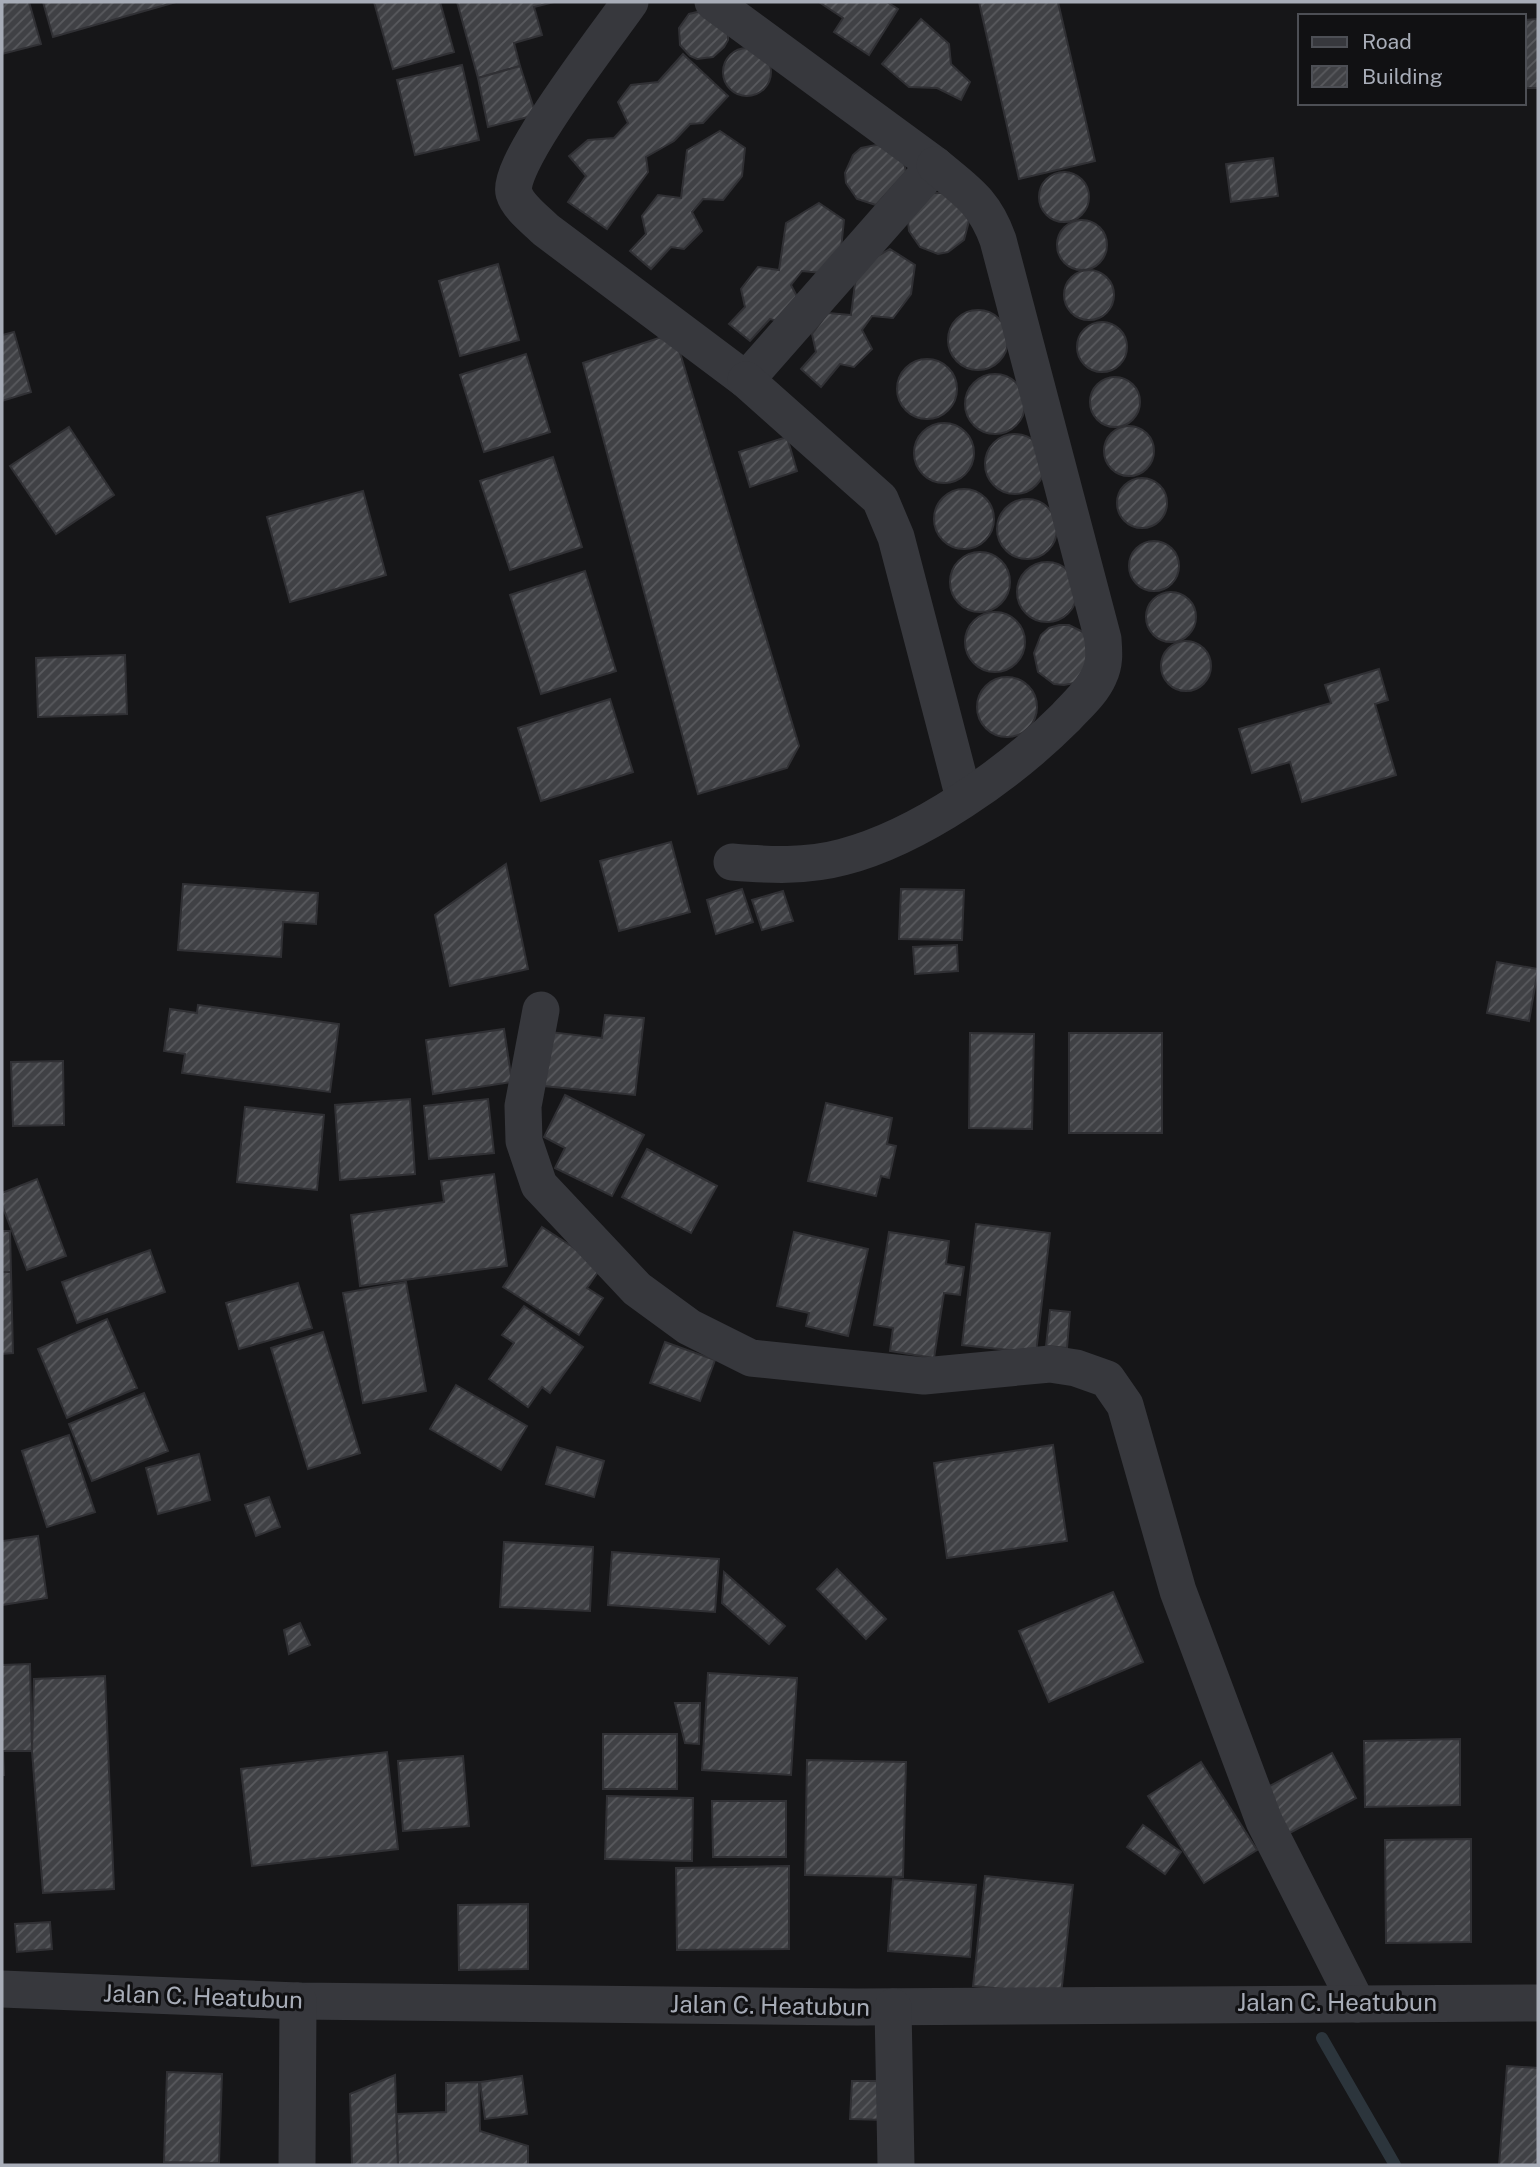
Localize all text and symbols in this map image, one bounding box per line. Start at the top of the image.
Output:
legend [1298,14,1526,105]
text: Road [1362,29,1412,54]
text: Building [1362,64,1443,89]
street label: Jalan C. Heatubun [103,1979,304,2013]
street label: Jalan C. Heatubun [1237,1988,1437,2016]
street label: Jalan C. Heatubun [670,1989,870,2021]

